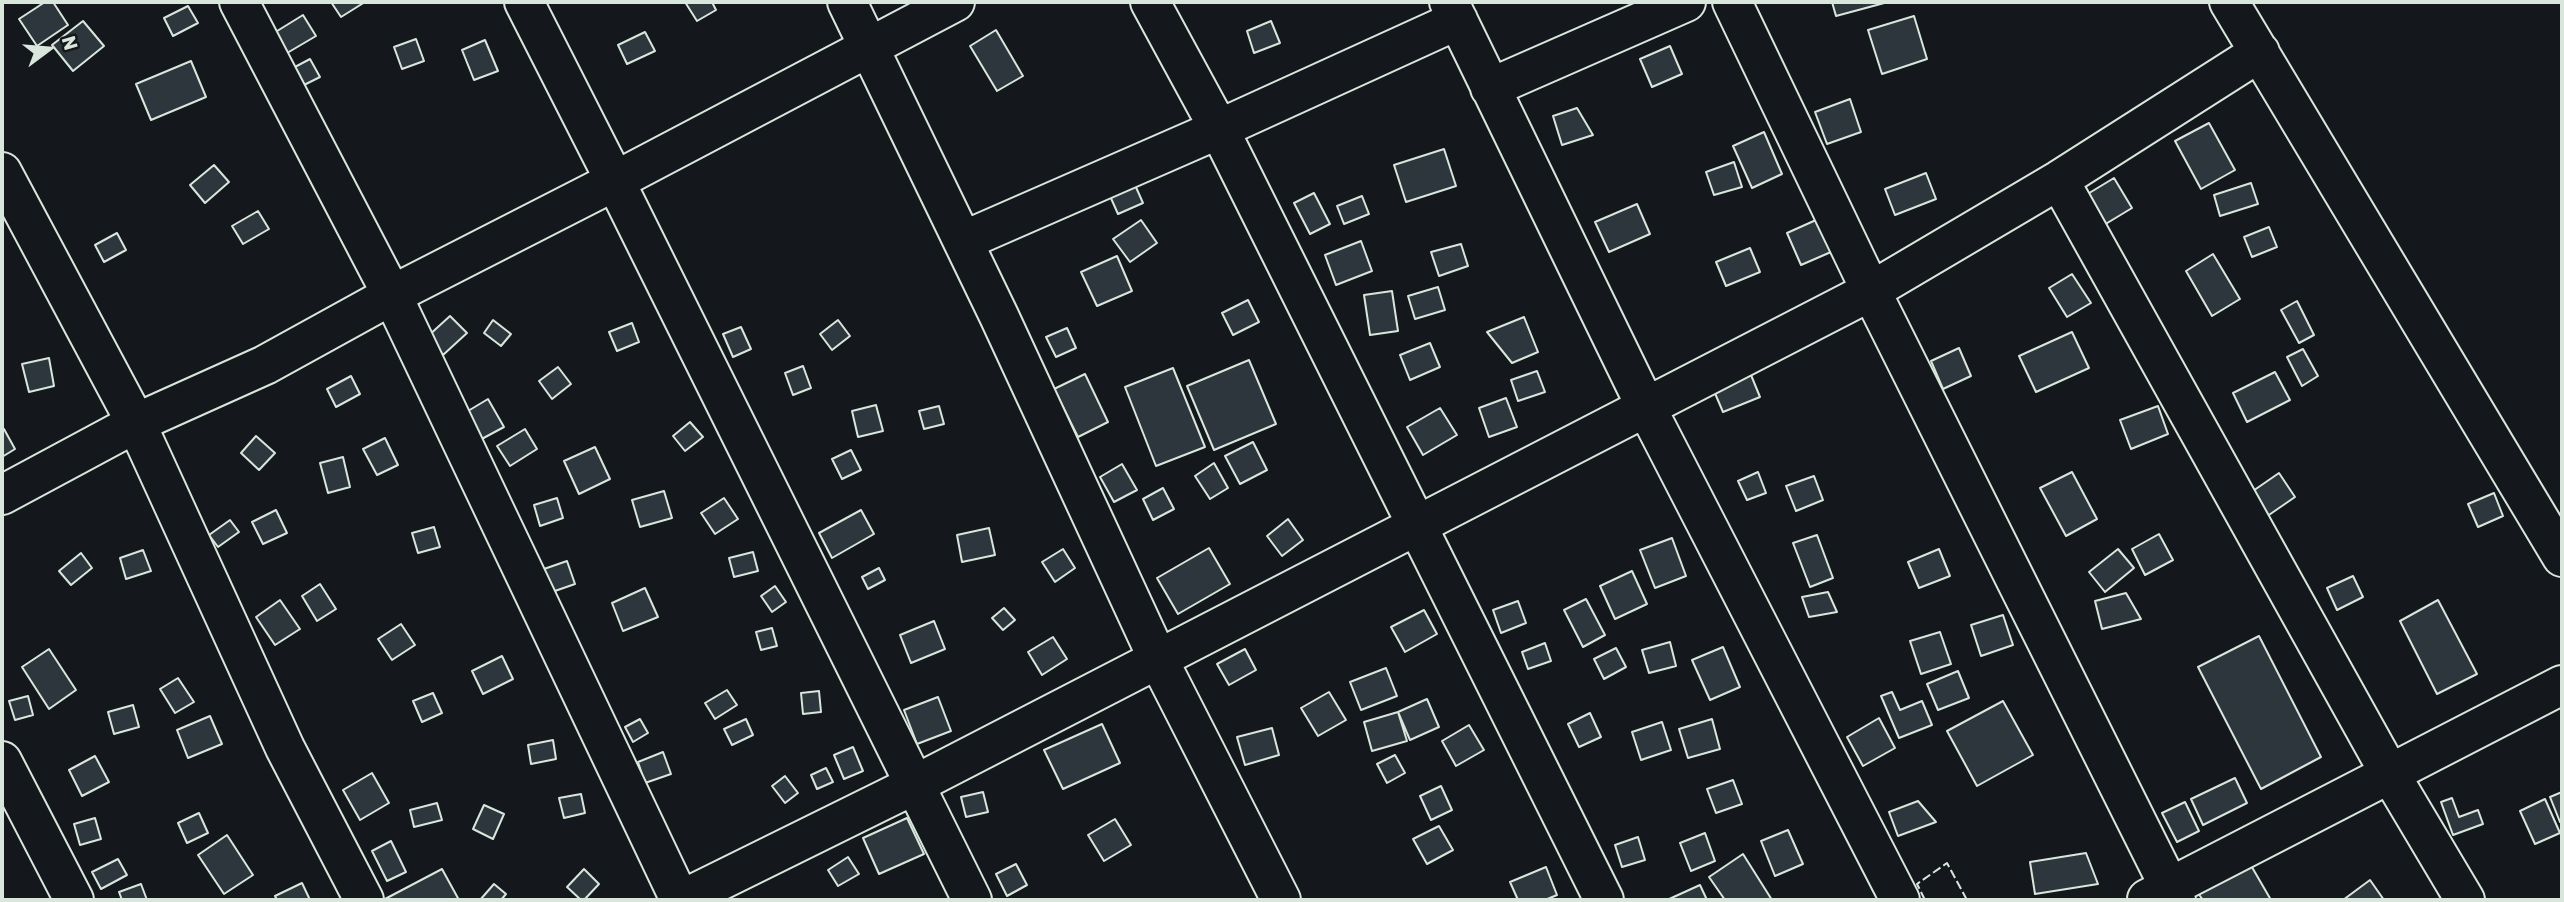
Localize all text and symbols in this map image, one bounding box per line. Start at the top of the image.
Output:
north arrow [14,14,84,84]
text: N [57,33,83,53]

